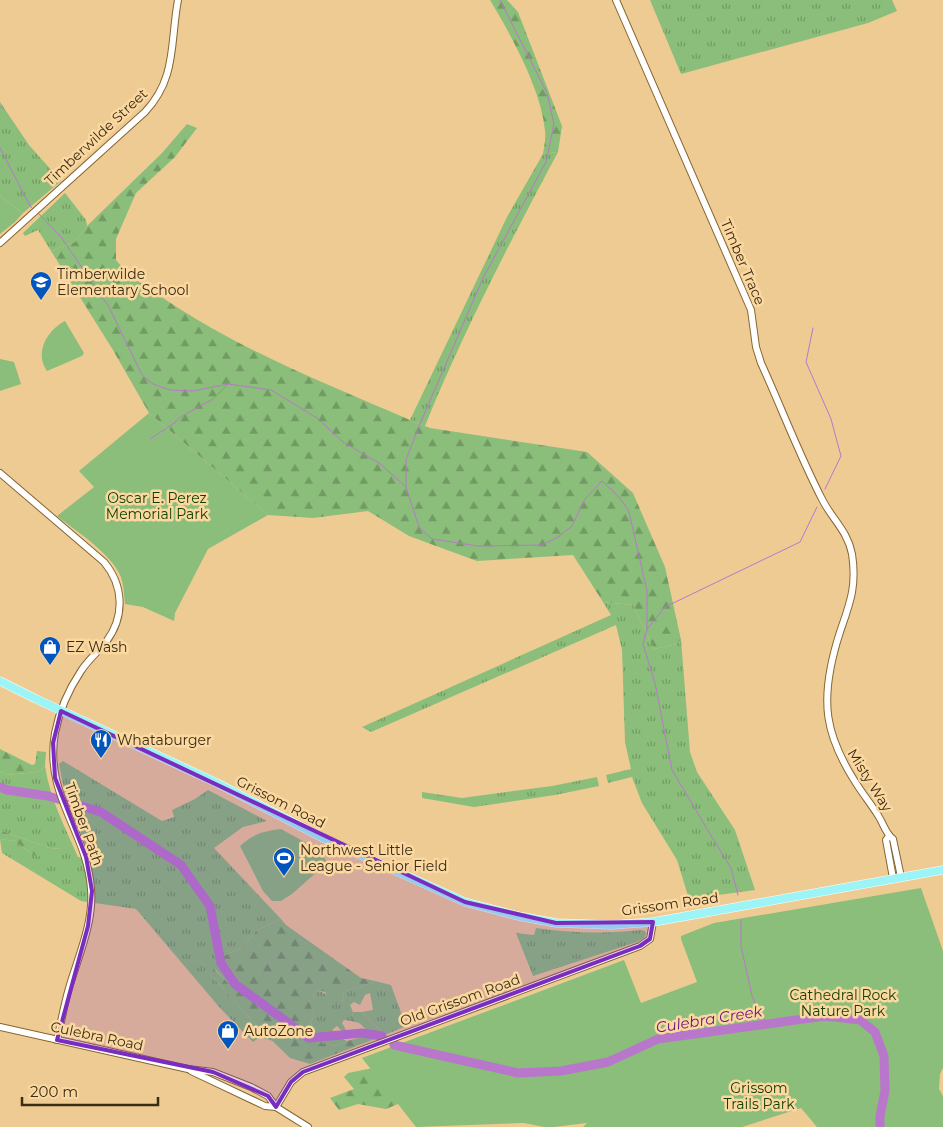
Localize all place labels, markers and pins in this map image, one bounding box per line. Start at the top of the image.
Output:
place label: Timberwilde Elementary School [57,265,189,299]
school or university icon: Timberwilde Elementary School [29,270,53,301]
shop icon: EZ Wash [38,635,62,666]
place label: EZ Wash [66,638,128,656]
restaurant icon: Whataburger [89,728,113,759]
place label: Whataburger [117,731,212,749]
place label: Northwest Little League - Senior Field [300,841,447,875]
sports icon: Northwest Little League - Senior Field [272,846,296,877]
shop icon: AutoZone [216,1019,240,1050]
place label: AutoZone [244,1022,313,1040]

